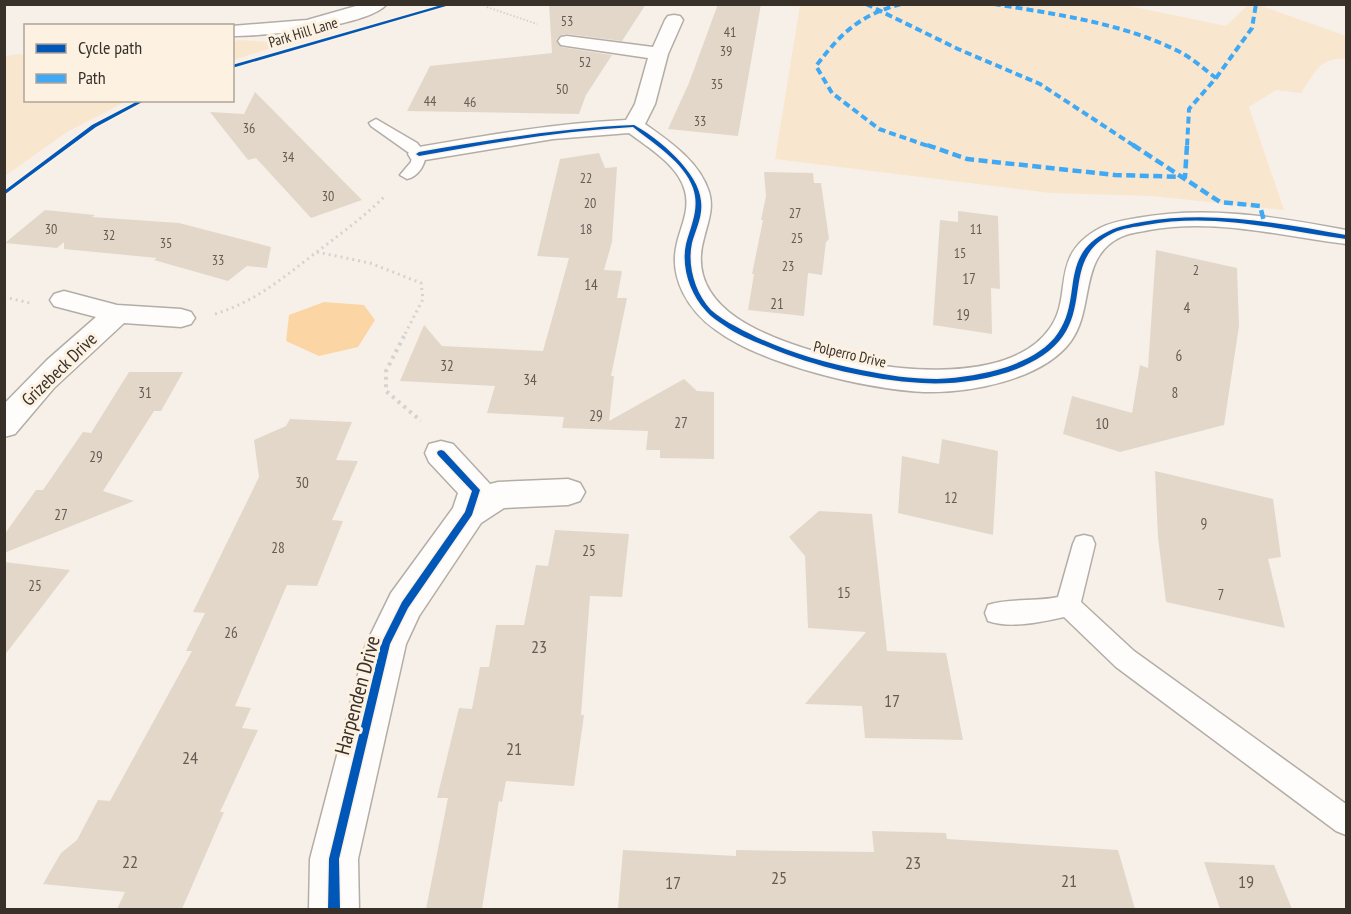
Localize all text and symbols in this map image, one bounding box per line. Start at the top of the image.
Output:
street label: Park Hill Lane [266,12,340,52]
house number: 53 [561,12,573,30]
house number: 41 [724,23,736,41]
legend [24,24,234,102]
text: Cycle path [78,36,142,59]
house number: 39 [720,42,732,60]
house number: 52 [579,53,591,71]
text: Path [78,66,106,89]
house number: 35 [711,75,723,93]
house number: 50 [556,80,568,98]
house number: 44 [424,92,437,110]
house number: 46 [464,93,476,111]
house number: 33 [694,112,706,130]
house number: 36 [243,119,255,137]
house number: 34 [282,148,295,166]
house number: 22 [580,169,592,187]
house number: 30 [322,187,334,205]
house number: 20 [584,194,596,212]
house number: 27 [789,204,801,222]
house number: 30 [45,220,57,238]
house number: 18 [580,220,592,238]
house number: 11 [970,220,982,238]
house number: 32 [103,226,115,244]
house number: 25 [791,229,803,247]
house number: 35 [160,234,172,252]
house number: 15 [954,244,966,262]
house number: 33 [212,251,224,269]
house number: 23 [782,257,794,275]
house number: 2 [1193,261,1199,279]
house number: 17 [962,269,976,288]
house number: 14 [584,275,598,294]
house number: 21 [770,294,784,313]
house number: 4 [1184,298,1191,317]
house number: 19 [956,305,970,324]
street label: Grizebeck Drive [16,327,102,411]
street label: Polperro Drive [812,336,888,372]
house number: 6 [1176,346,1183,365]
house number: 32 [440,356,454,375]
house number: 34 [523,370,537,389]
house number: 31 [138,383,152,402]
house number: 8 [1172,383,1178,402]
house number: 29 [589,406,603,425]
house number: 27 [674,413,688,432]
house number: 10 [1095,414,1109,433]
house number: 29 [89,447,103,466]
house number: 30 [295,473,309,492]
house number: 12 [944,488,958,507]
house number: 27 [54,505,68,524]
house number: 9 [1201,514,1207,533]
house number: 28 [271,538,285,557]
house number: 25 [582,541,596,560]
house number: 25 [28,576,42,595]
house number: 15 [837,583,851,602]
house number: 7 [1218,585,1224,604]
house number: 26 [224,623,238,642]
street label: Harpenden Drive [328,633,386,757]
house number: 23 [531,635,547,658]
house number: 17 [884,689,900,712]
house number: 21 [506,737,522,760]
house number: 24 [182,746,198,769]
house number: 22 [122,850,138,873]
house number: 23 [905,851,921,874]
house number: 25 [771,866,787,889]
house number: 21 [1061,869,1077,892]
house number: 19 [1238,870,1254,893]
house number: 17 [665,871,681,894]

